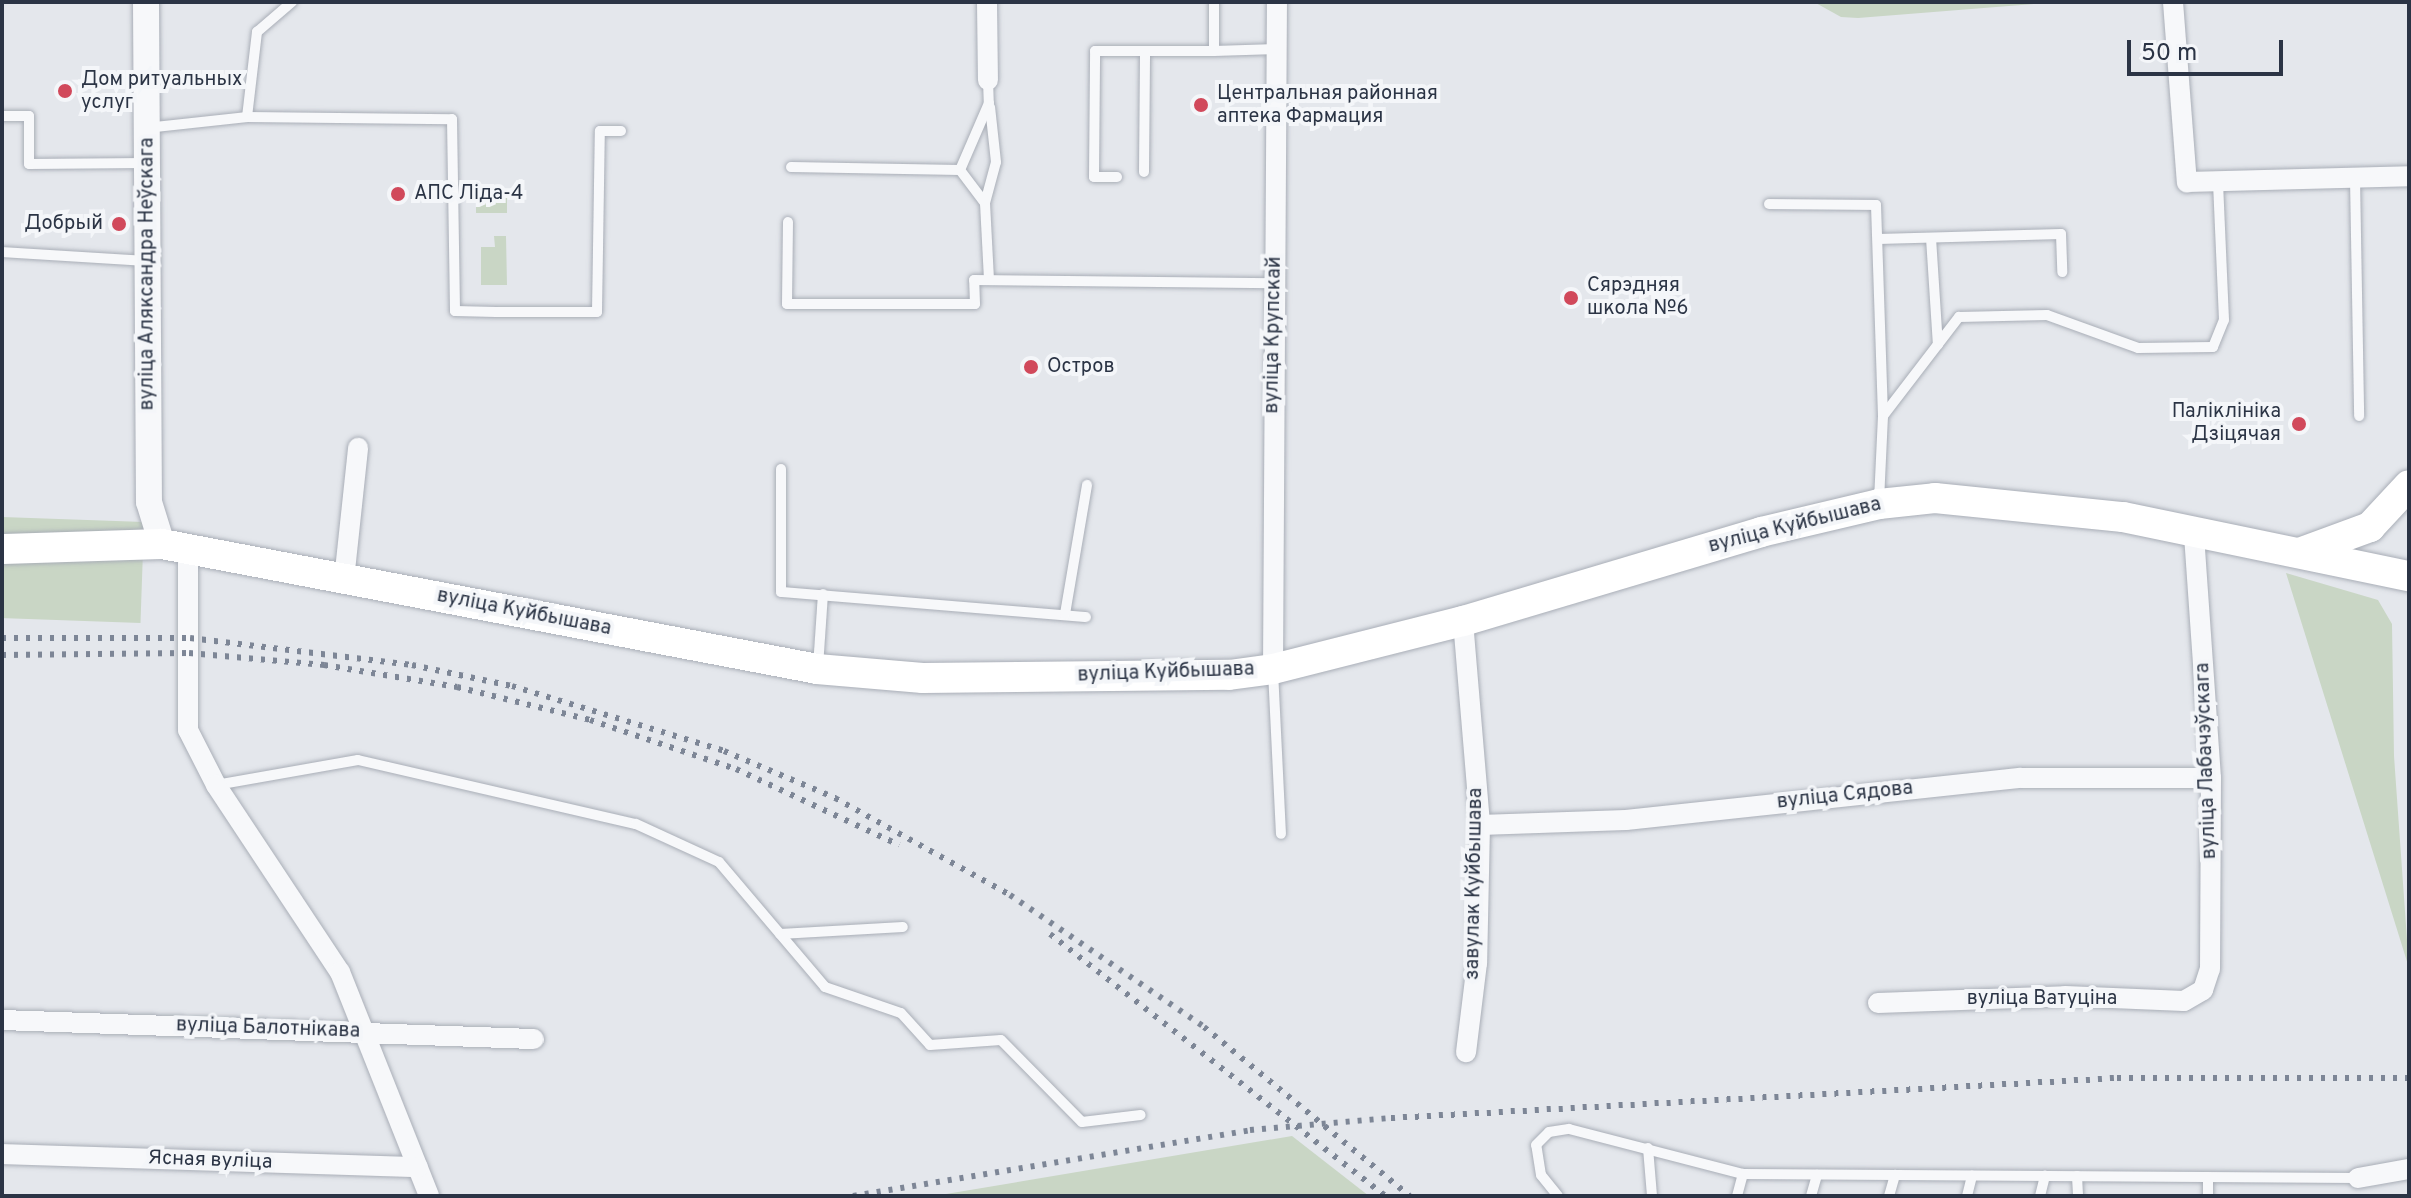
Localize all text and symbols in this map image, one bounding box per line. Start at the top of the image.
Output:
scale bar [2131,24,2287,74]
text: 50 m [2141,39,2197,69]
place label: Дом ритуальных услуг [81,68,242,115]
marker: Дом ритуальных услуг [56,82,74,100]
place label: Центральная районная аптека Фармация [1217,82,1438,129]
marker: Центральная районная аптека Фармация [1192,96,1210,114]
street label: вуліца Аляксандра Неўскага [136,137,160,411]
place label: АПС Ліда-4 [414,182,523,206]
marker: АПС Ліда-4 [389,185,407,203]
place label: Добрый [24,212,103,236]
marker: Добрый [110,215,128,233]
street label: вуліца Крупскай [1261,256,1287,414]
place label: Сярэдняя школа №6 [1587,274,1689,321]
marker: Сярэдняя школа №6 [1562,289,1580,307]
place label: Остров [1047,355,1115,379]
marker: Остров [1022,358,1040,376]
place label: Паліклініка Дзіцячая [2172,400,2281,447]
marker: Паліклініка Дзіцячая [2288,413,2310,435]
street label: вуліца Куйбышава [1706,493,1884,559]
street label: вуліца Куйбышава [435,584,613,642]
street label: вуліца Куйбышава [1077,658,1255,688]
street label: вуліца Лабачэўскага [2192,662,2222,860]
street label: вуліца Сядова [1776,777,1914,815]
street label: завулак Куйбышава [1461,788,1489,980]
street label: вуліца Ватуціна [1967,987,2117,1011]
street label: вуліца Балотнікава [176,1014,360,1044]
street label: Ясная вуліца [147,1147,273,1175]

